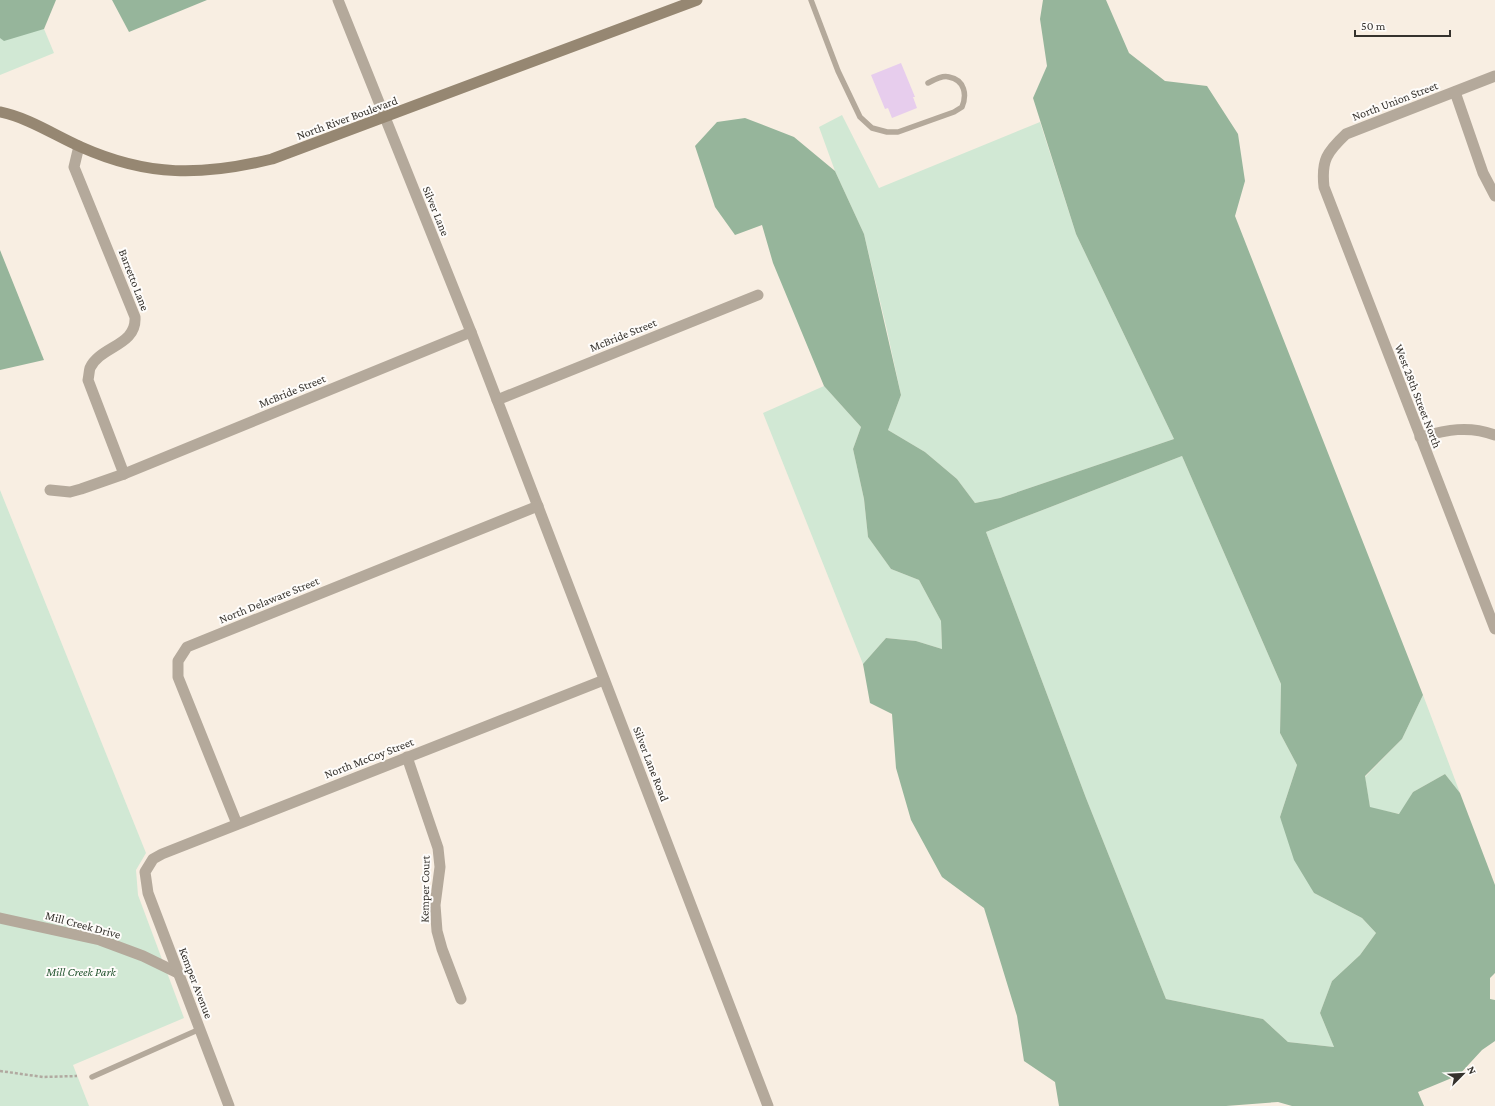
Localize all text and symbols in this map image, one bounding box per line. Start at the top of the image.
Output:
scale bar [1355,12,1450,38]
text: 50 m [1361,19,1386,33]
street label: North Union Street [1350,78,1441,124]
street label: North River Boulevard [295,93,400,143]
street label: Silver Lane [420,184,452,238]
street label: Barretto Lane [116,247,152,313]
street label: McBride Street [588,315,659,355]
street label: West 28th Street North [1392,342,1445,451]
street label: McBride Street [257,371,328,411]
street label: North Delaware Street [217,573,322,626]
street label: Silver Lane Road [630,725,672,804]
street label: North McCoy Street [322,734,417,781]
street label: Kemper Court [417,854,433,923]
street label: Mill Creek Drive [44,908,122,942]
street label: Kemper Avenue [176,945,216,1021]
park label: Mill Creek Park [45,965,117,979]
north arrow [1443,1054,1483,1094]
text: N [1465,1064,1479,1076]

